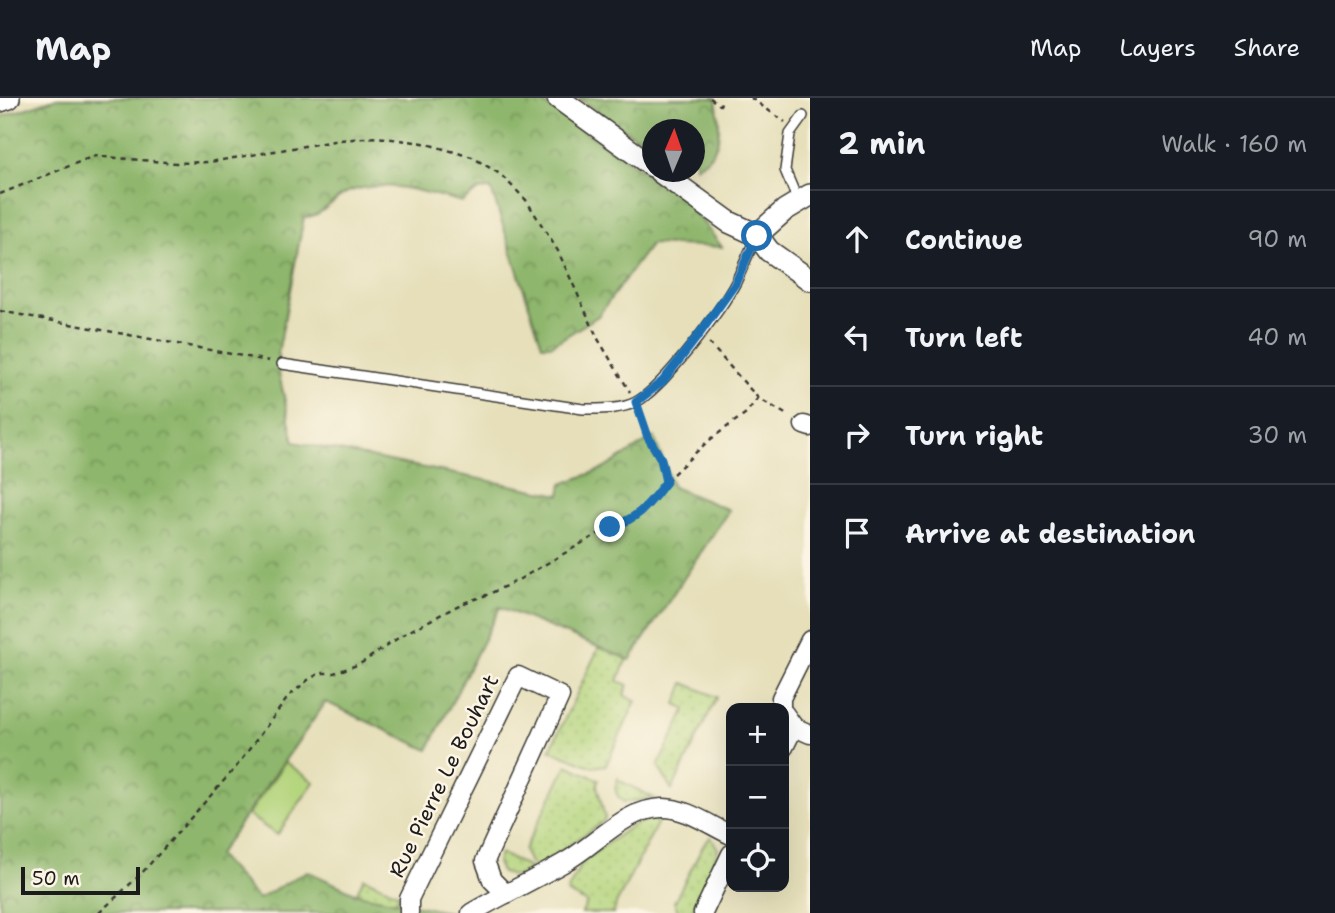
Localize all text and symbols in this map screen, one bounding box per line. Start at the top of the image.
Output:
text: Map [35,26,111,71]
text: Map [1030,32,1081,64]
text: Layers [1119,32,1196,64]
text: Share [1234,32,1300,64]
north arrow [642,119,705,182]
text: 2 min [838,123,925,164]
text: Walk · 160 m [1161,129,1307,159]
route start [741,220,772,251]
icon: ahead [838,220,876,258]
text: Continue [905,222,1023,257]
text: 90 m [1247,224,1307,254]
icon: left [838,318,876,356]
text: Turn left [905,320,1022,355]
text: 40 m [1247,322,1307,352]
icon: right [838,416,876,454]
text: Turn right [905,418,1043,453]
text: 30 m [1248,420,1307,450]
route end [594,511,625,542]
icon: arrive [838,514,876,552]
text: Arrive at destination [905,516,1195,551]
street label: Rue Pierre Le Bouhart [383,670,505,882]
map controls [726,703,789,892]
button: + [726,703,789,766]
button: − [726,766,789,829]
button: locate [726,829,789,892]
scale bar [21,864,140,896]
text: 50 m [32,866,80,891]

